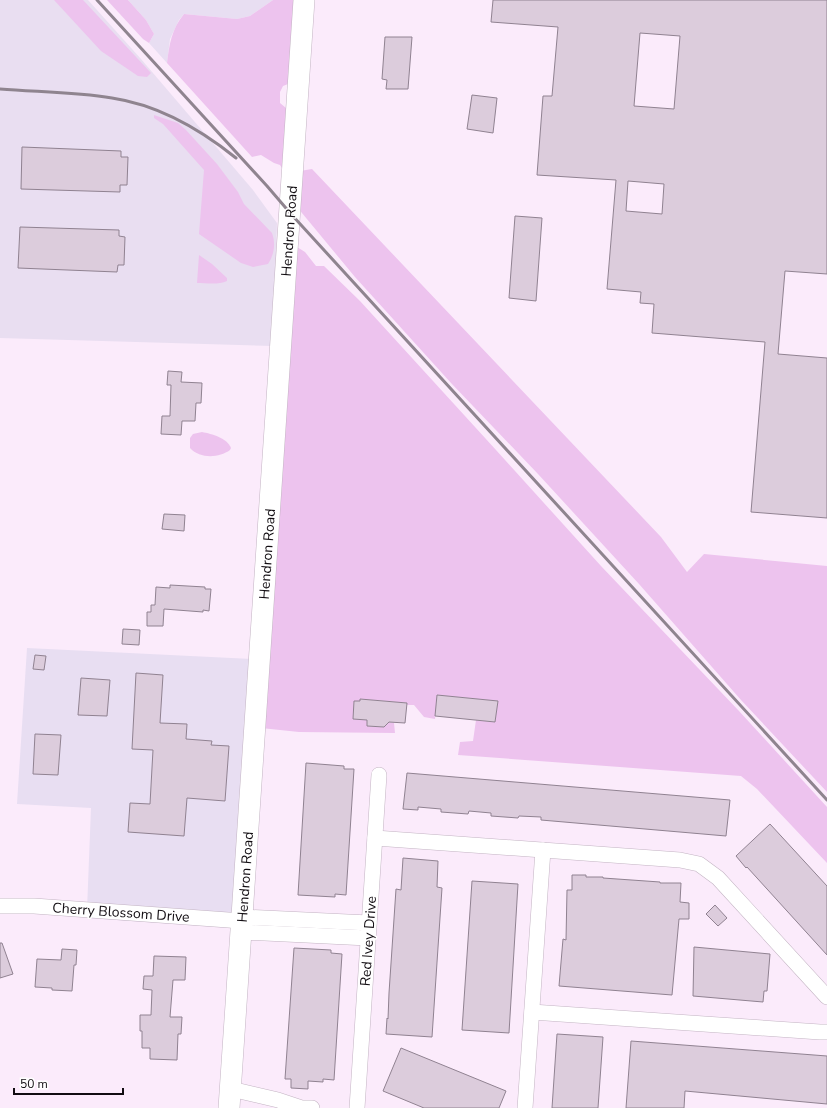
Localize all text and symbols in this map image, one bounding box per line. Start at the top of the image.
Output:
street label: Hendron Road [277,185,302,277]
street label: Hendron Road [255,508,280,600]
street label: Hendron Road [233,831,258,923]
street label: Red Ivey Drive [356,895,381,987]
street label: Cherry Blossom Drive [52,898,190,927]
scale bar [14,1070,123,1096]
text: 50 m [20,1076,48,1092]

